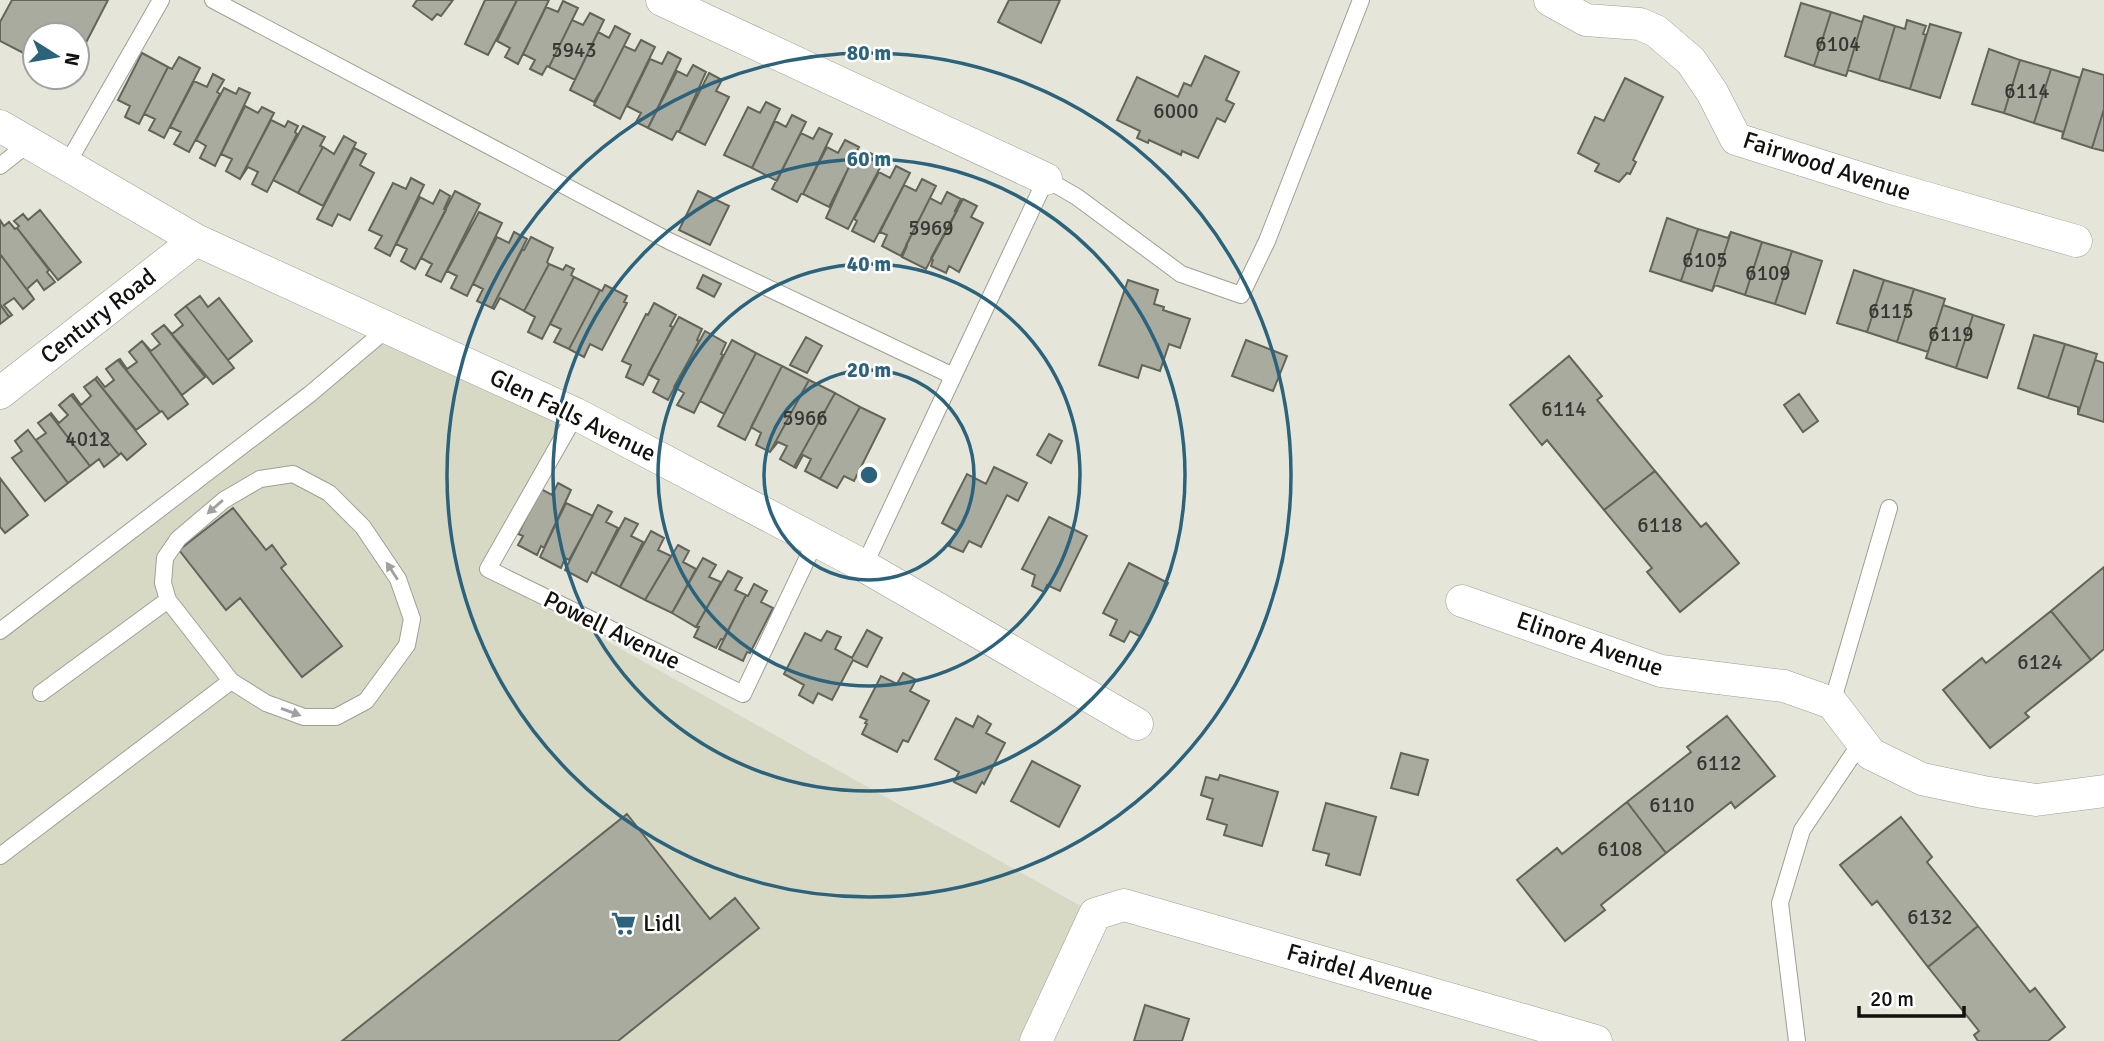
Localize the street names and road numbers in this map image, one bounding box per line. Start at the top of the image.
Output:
street label: Fairwood Avenue [1739,125,1915,207]
street label: Century Road [34,262,162,370]
street label: Glen Falls Avenue [485,362,661,468]
street label: Powell Avenue [539,584,685,676]
street label: Elinore Avenue [1513,605,1667,683]
street label: Fairdel Avenue [1283,937,1437,1007]

